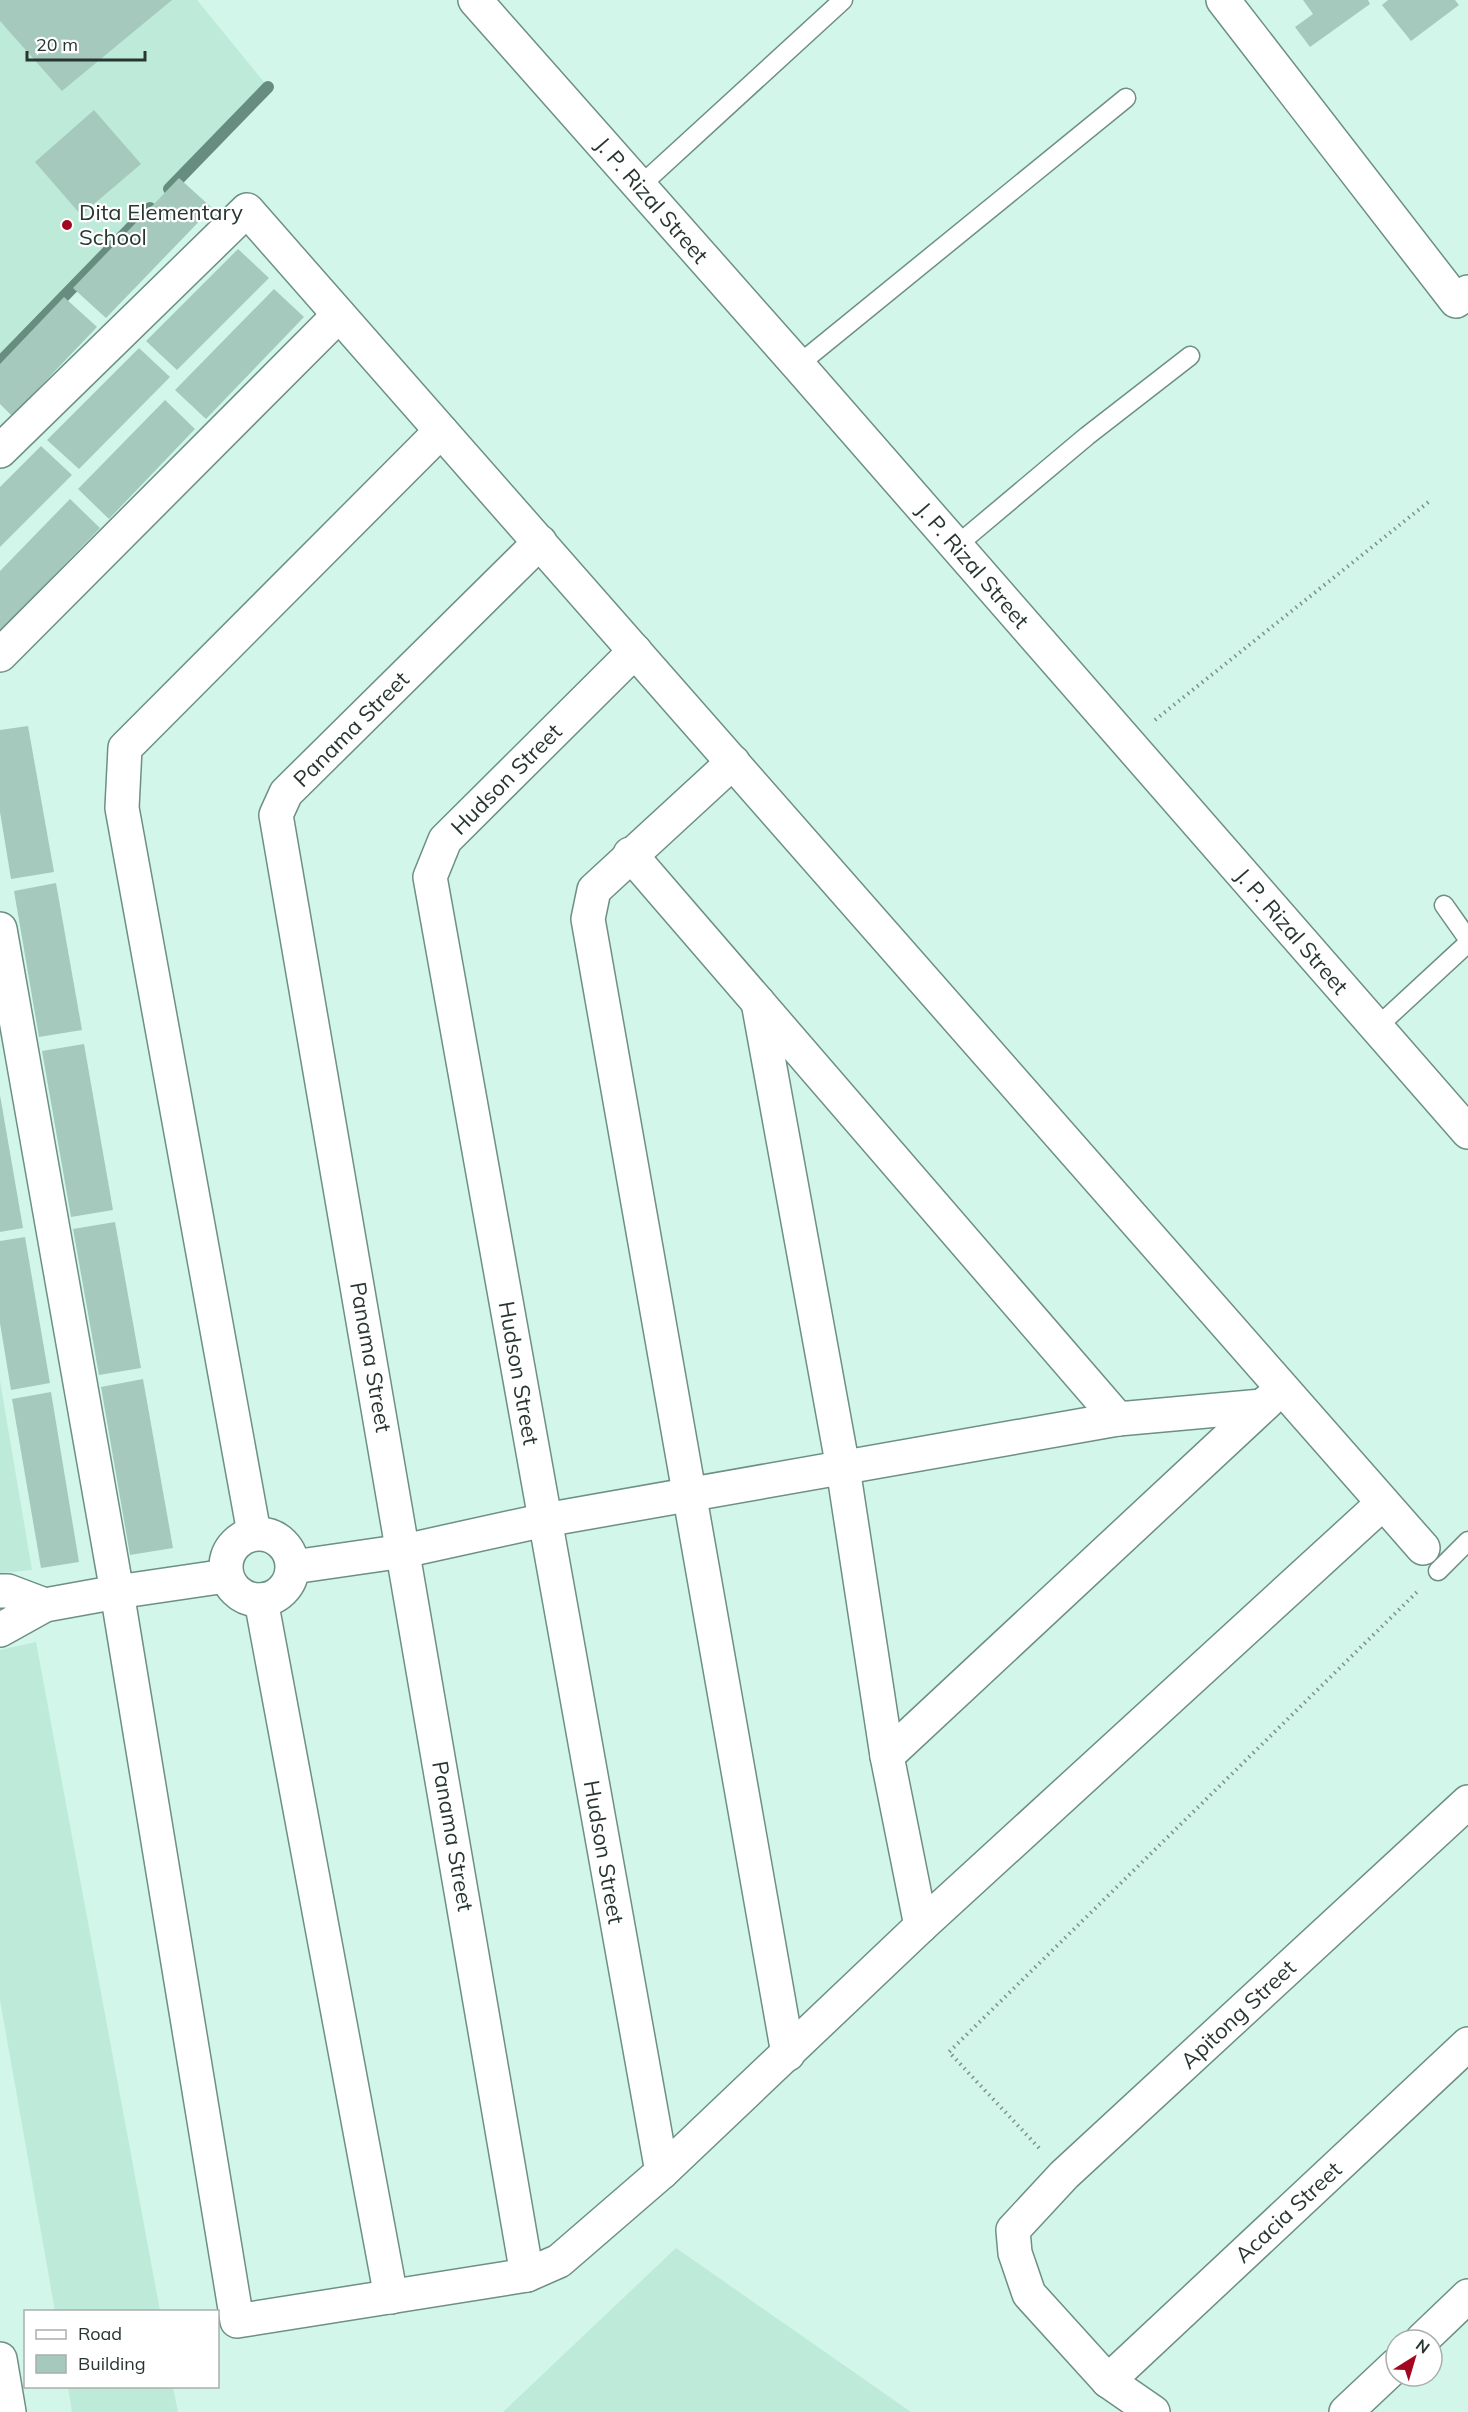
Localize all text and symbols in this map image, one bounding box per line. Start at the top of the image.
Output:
scale bar [27,24,146,62]
text: 20 m [36,33,78,56]
street label: J. P. Rizal Street [589,131,715,269]
place label: Dita Elementary School [79,198,243,251]
marker: Dita Elementary School [60,218,74,232]
street label: J. P. Rizal Street [910,496,1036,634]
street label: Panama Street [287,665,415,793]
street label: Hudson Street [445,717,568,840]
street label: J. P. Rizal Street [1229,862,1355,1000]
street label: Panama Street [344,1280,398,1435]
street label: Hudson Street [493,1299,545,1447]
street label: Panama Street [426,1759,480,1914]
street label: Hudson Street [578,1778,630,1926]
street label: Apitong Street [1175,1953,1302,2075]
street label: Acacia Street [1229,2155,1347,2269]
legend [24,2310,219,2388]
text: Road [78,2322,122,2345]
north arrow [1384,2328,1444,2388]
text: N [1412,2334,1434,2358]
text: Building [78,2352,146,2375]

